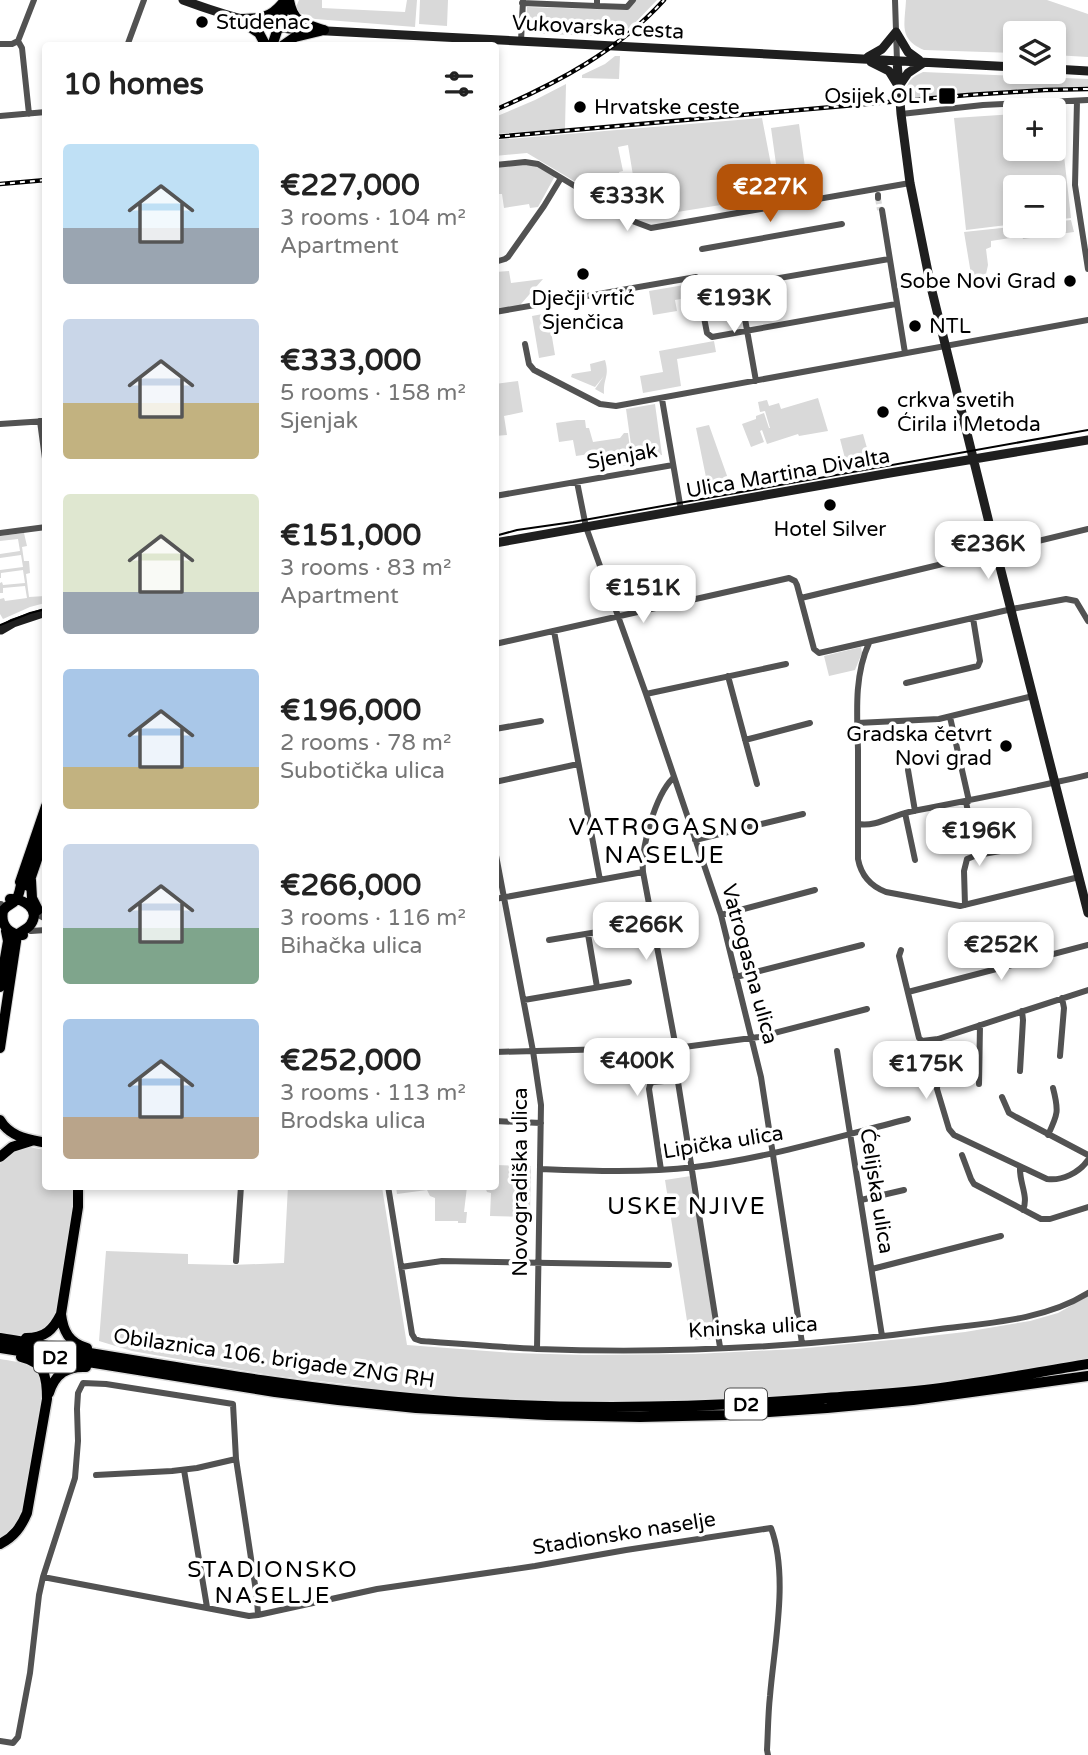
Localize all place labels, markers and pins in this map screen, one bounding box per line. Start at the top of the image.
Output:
place label: Studenac [216,10,310,35]
marker: Studenac [194,14,210,30]
place label: Osijek OLT [824,84,931,109]
marker: Osijek OLT [937,86,957,106]
place label: Hrvatske ceste [594,95,740,120]
marker: Hrvatske ceste [572,99,588,115]
pin: €227K [721,164,819,224]
pin: €333K [578,174,676,233]
marker: Dječji vrtić Sjenčica [575,266,591,282]
place label: Sobe Novi Grad [900,269,1056,294]
marker: Sobe Novi Grad [1062,273,1078,289]
pin: €193K [685,276,783,335]
place label: Dječji vrtić Sjenčica [531,286,635,335]
place label: NTL [929,314,971,339]
marker: NTL [907,318,923,334]
place label: crkva svetih Ćirila i Metoda [897,388,1041,437]
marker: crkva svetih Ćirila i Metoda [875,404,891,420]
marker: Hotel Silver [822,497,838,513]
place label: Hotel Silver [774,517,886,542]
pin: €236K [939,522,1037,581]
pin: €151K [594,566,692,625]
place label: Gradska četvrt Novi grad [846,722,992,771]
marker: Gradska četvrt Novi grad [998,738,1014,754]
pin: €196K [930,808,1028,868]
pin: €266K [597,902,695,962]
pin: €252K [952,922,1050,982]
pin: €400K [588,1038,686,1098]
pin: €175K [877,1042,975,1101]

